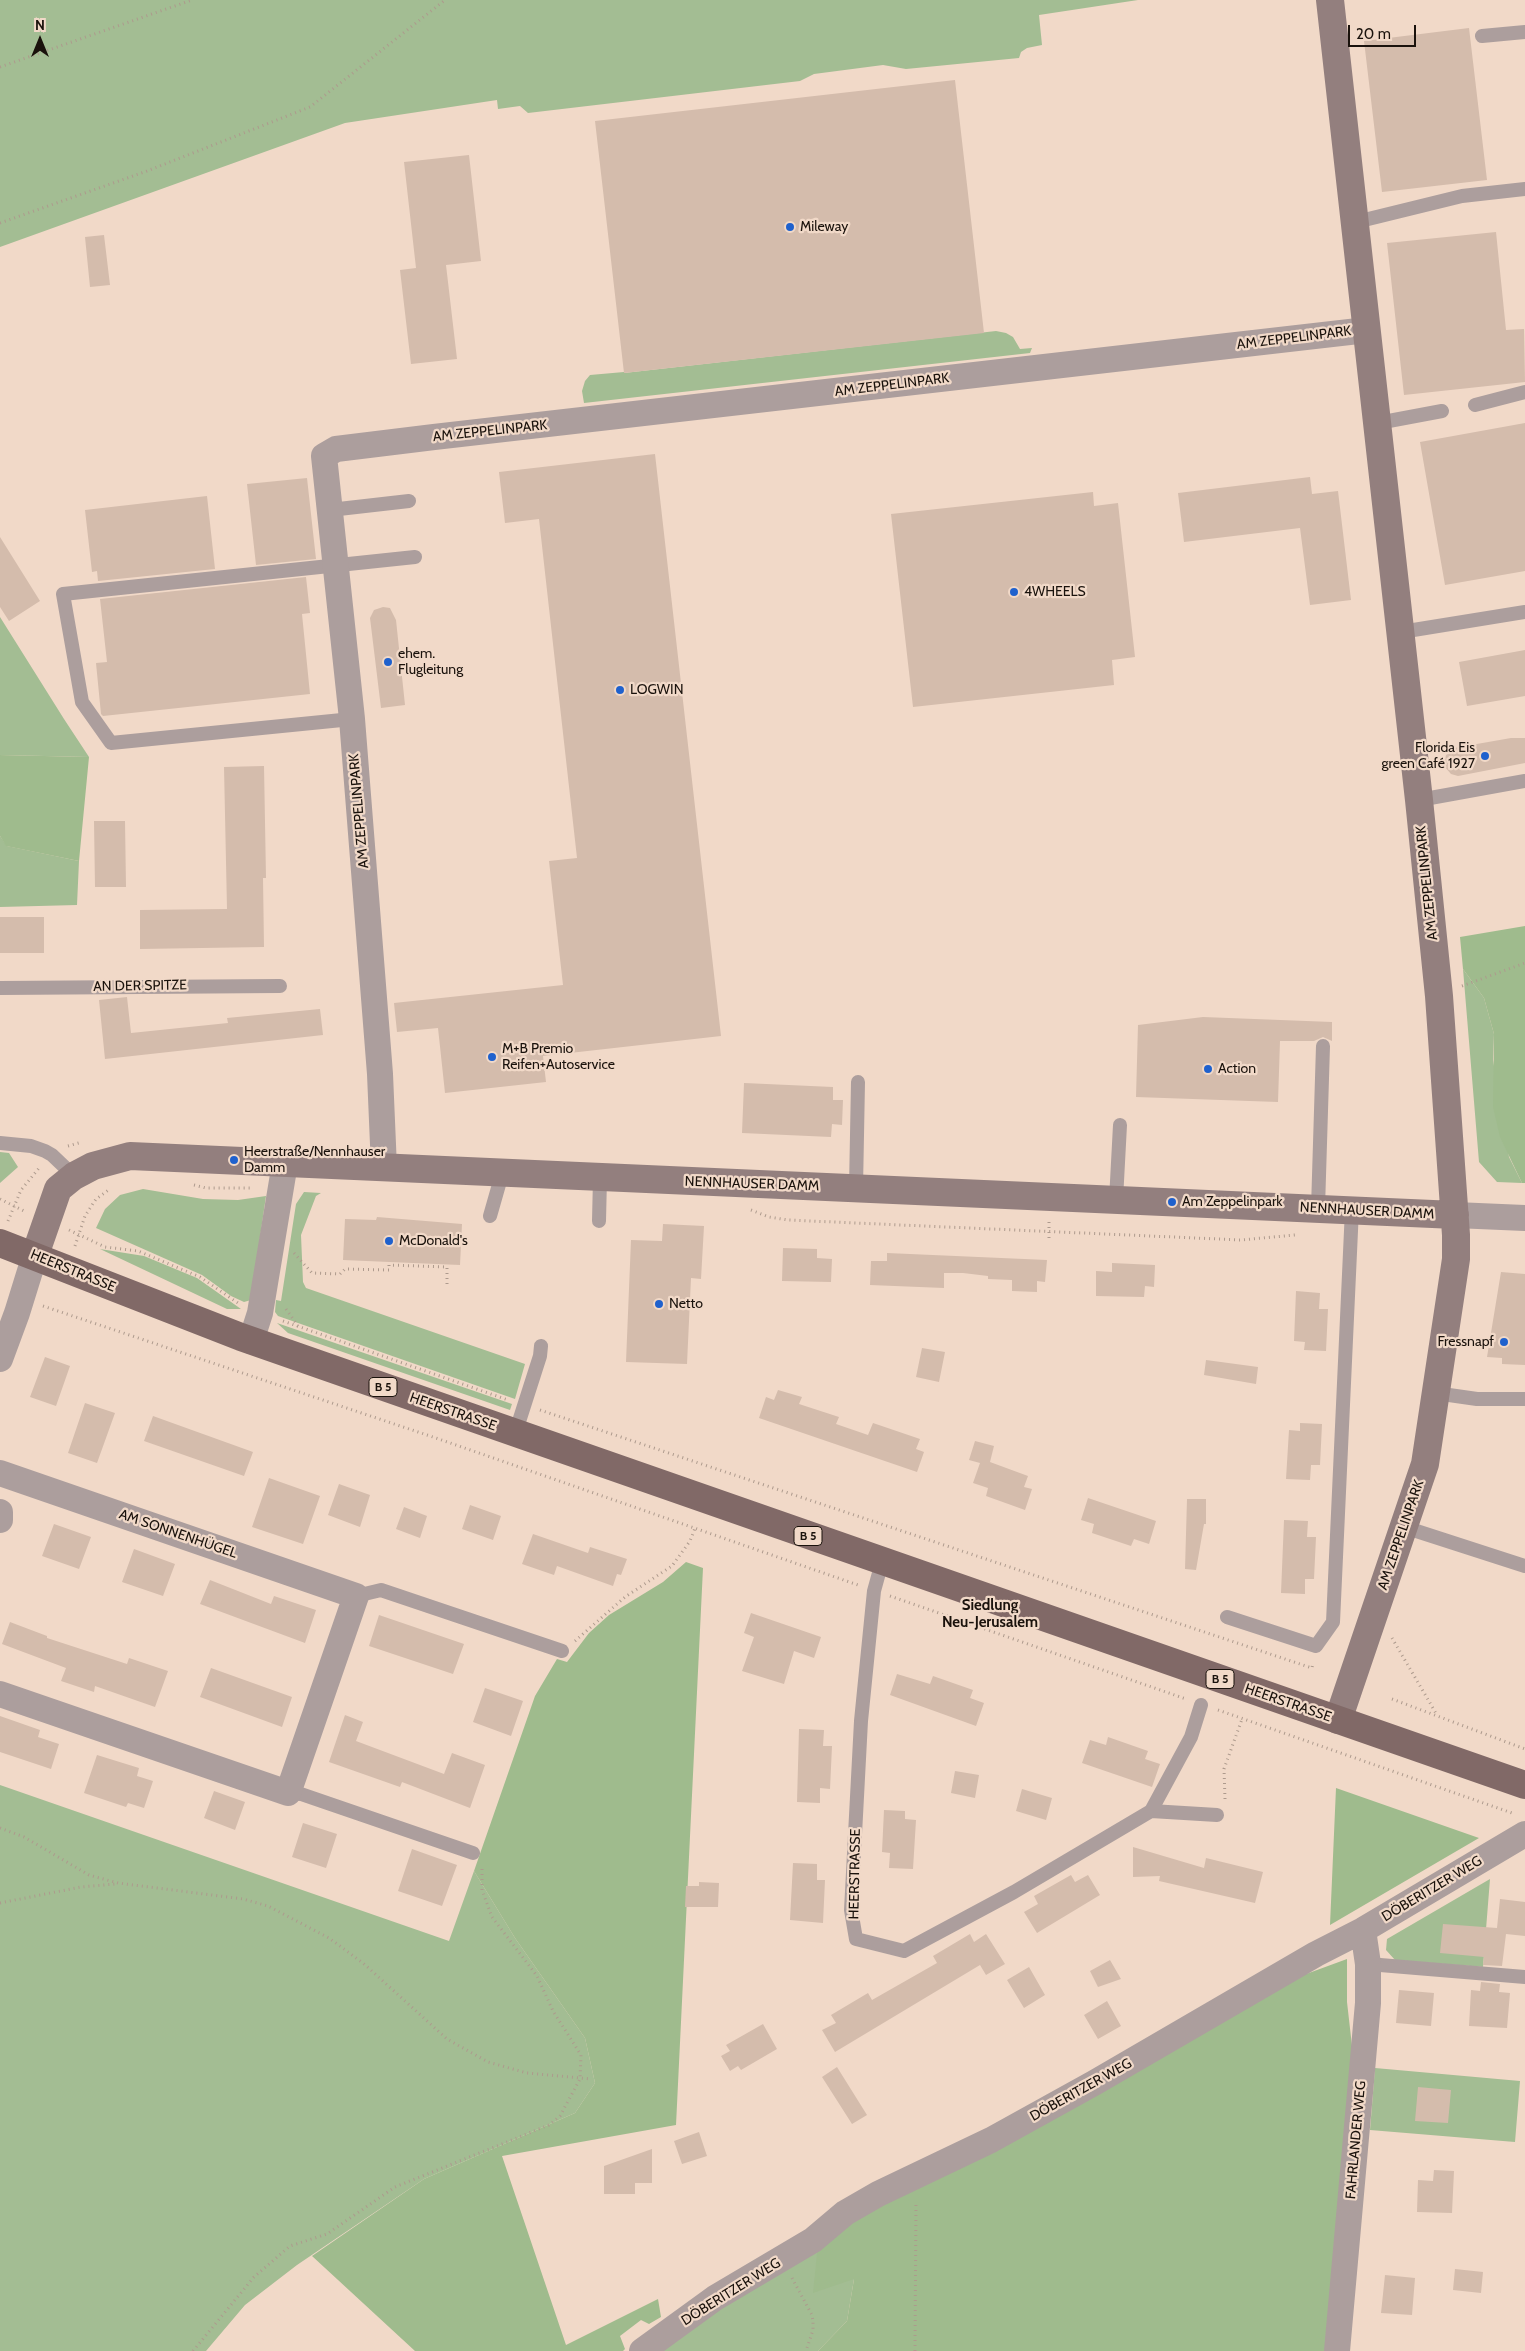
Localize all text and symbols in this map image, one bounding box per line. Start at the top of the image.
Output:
north arrow [15,15,65,65]
scale bar [1350,15,1418,47]
text: N [35,16,45,34]
text: 20 m [1356,25,1391,43]
place label: Mileway [800,219,848,235]
marker: Mileway [784,221,796,233]
street label: AM ZEPPELINPARK [1236,323,1352,353]
street label: AM ZEPPELINPARK [834,370,950,400]
street label: AM ZEPPELINPARK [432,417,548,445]
place label: 4WHEELS [1024,584,1086,600]
marker: 4WHEELS [1008,586,1020,598]
place label: ehem. Flugleitung [398,646,463,679]
marker: ehem. Flugleitung [382,656,394,668]
place label: LOGWIN [630,682,684,698]
marker: LOGWIN [614,684,626,696]
place label: Florida Eis green Café 1927 [1381,740,1475,772]
marker: Florida Eis green Café 1927 [1479,750,1491,762]
street label: AM ZEPPELINPARK [346,753,372,869]
street label: AM ZEPPELINPARK [1413,825,1441,941]
street label: AN DER SPITZE [93,977,187,995]
place label: M+B Premio Reifen+Autoservice [502,1041,615,1074]
marker: M+B Premio Reifen+Autoservice [486,1051,498,1063]
place label: Action [1218,1061,1256,1077]
marker: Action [1202,1063,1214,1075]
place label: Heerstraße/Nennhauser Damm [244,1144,385,1176]
marker: Heerstraße/Nennhauser Damm [228,1154,240,1166]
street label: NENNHAUSER DAMM [684,1173,820,1195]
place label: Am Zeppelinpark [1182,1194,1283,1210]
marker: Am Zeppelinpark [1166,1196,1178,1208]
street label: NENNHAUSER DAMM [1299,1199,1435,1223]
place label: McDonald's [399,1233,468,1249]
marker: McDonald's [383,1235,395,1247]
street label: HEERSTRASSE [28,1246,118,1296]
place label: Netto [669,1296,703,1312]
marker: Netto [653,1298,665,1310]
place label: Fressnapf [1437,1334,1494,1350]
marker: Fressnapf [1498,1336,1510,1348]
road number: B 5 [369,1378,397,1396]
street label: HEERSTRASSE [407,1389,499,1435]
street label: AM ZEPPELINPARK [1374,1478,1428,1592]
street label: AM SONNENHÜGEL [117,1506,239,1562]
road number: B 5 [794,1526,822,1545]
district label: Siedlung Neu-Jerusalem [942,1597,1038,1632]
road number: B 5 [1206,1670,1234,1688]
street label: HEERSTRASSE [1242,1680,1334,1726]
street label: HEERSTRASSE [846,1829,864,1919]
street label: DÖBERITZER WEG [1379,1852,1485,1926]
street label: DÖBERITZER WEG [1027,2055,1135,2125]
street label: FAHRLANDER WEG [1342,2080,1370,2200]
street label: DÖBERITZER WEG [678,2255,784,2329]

